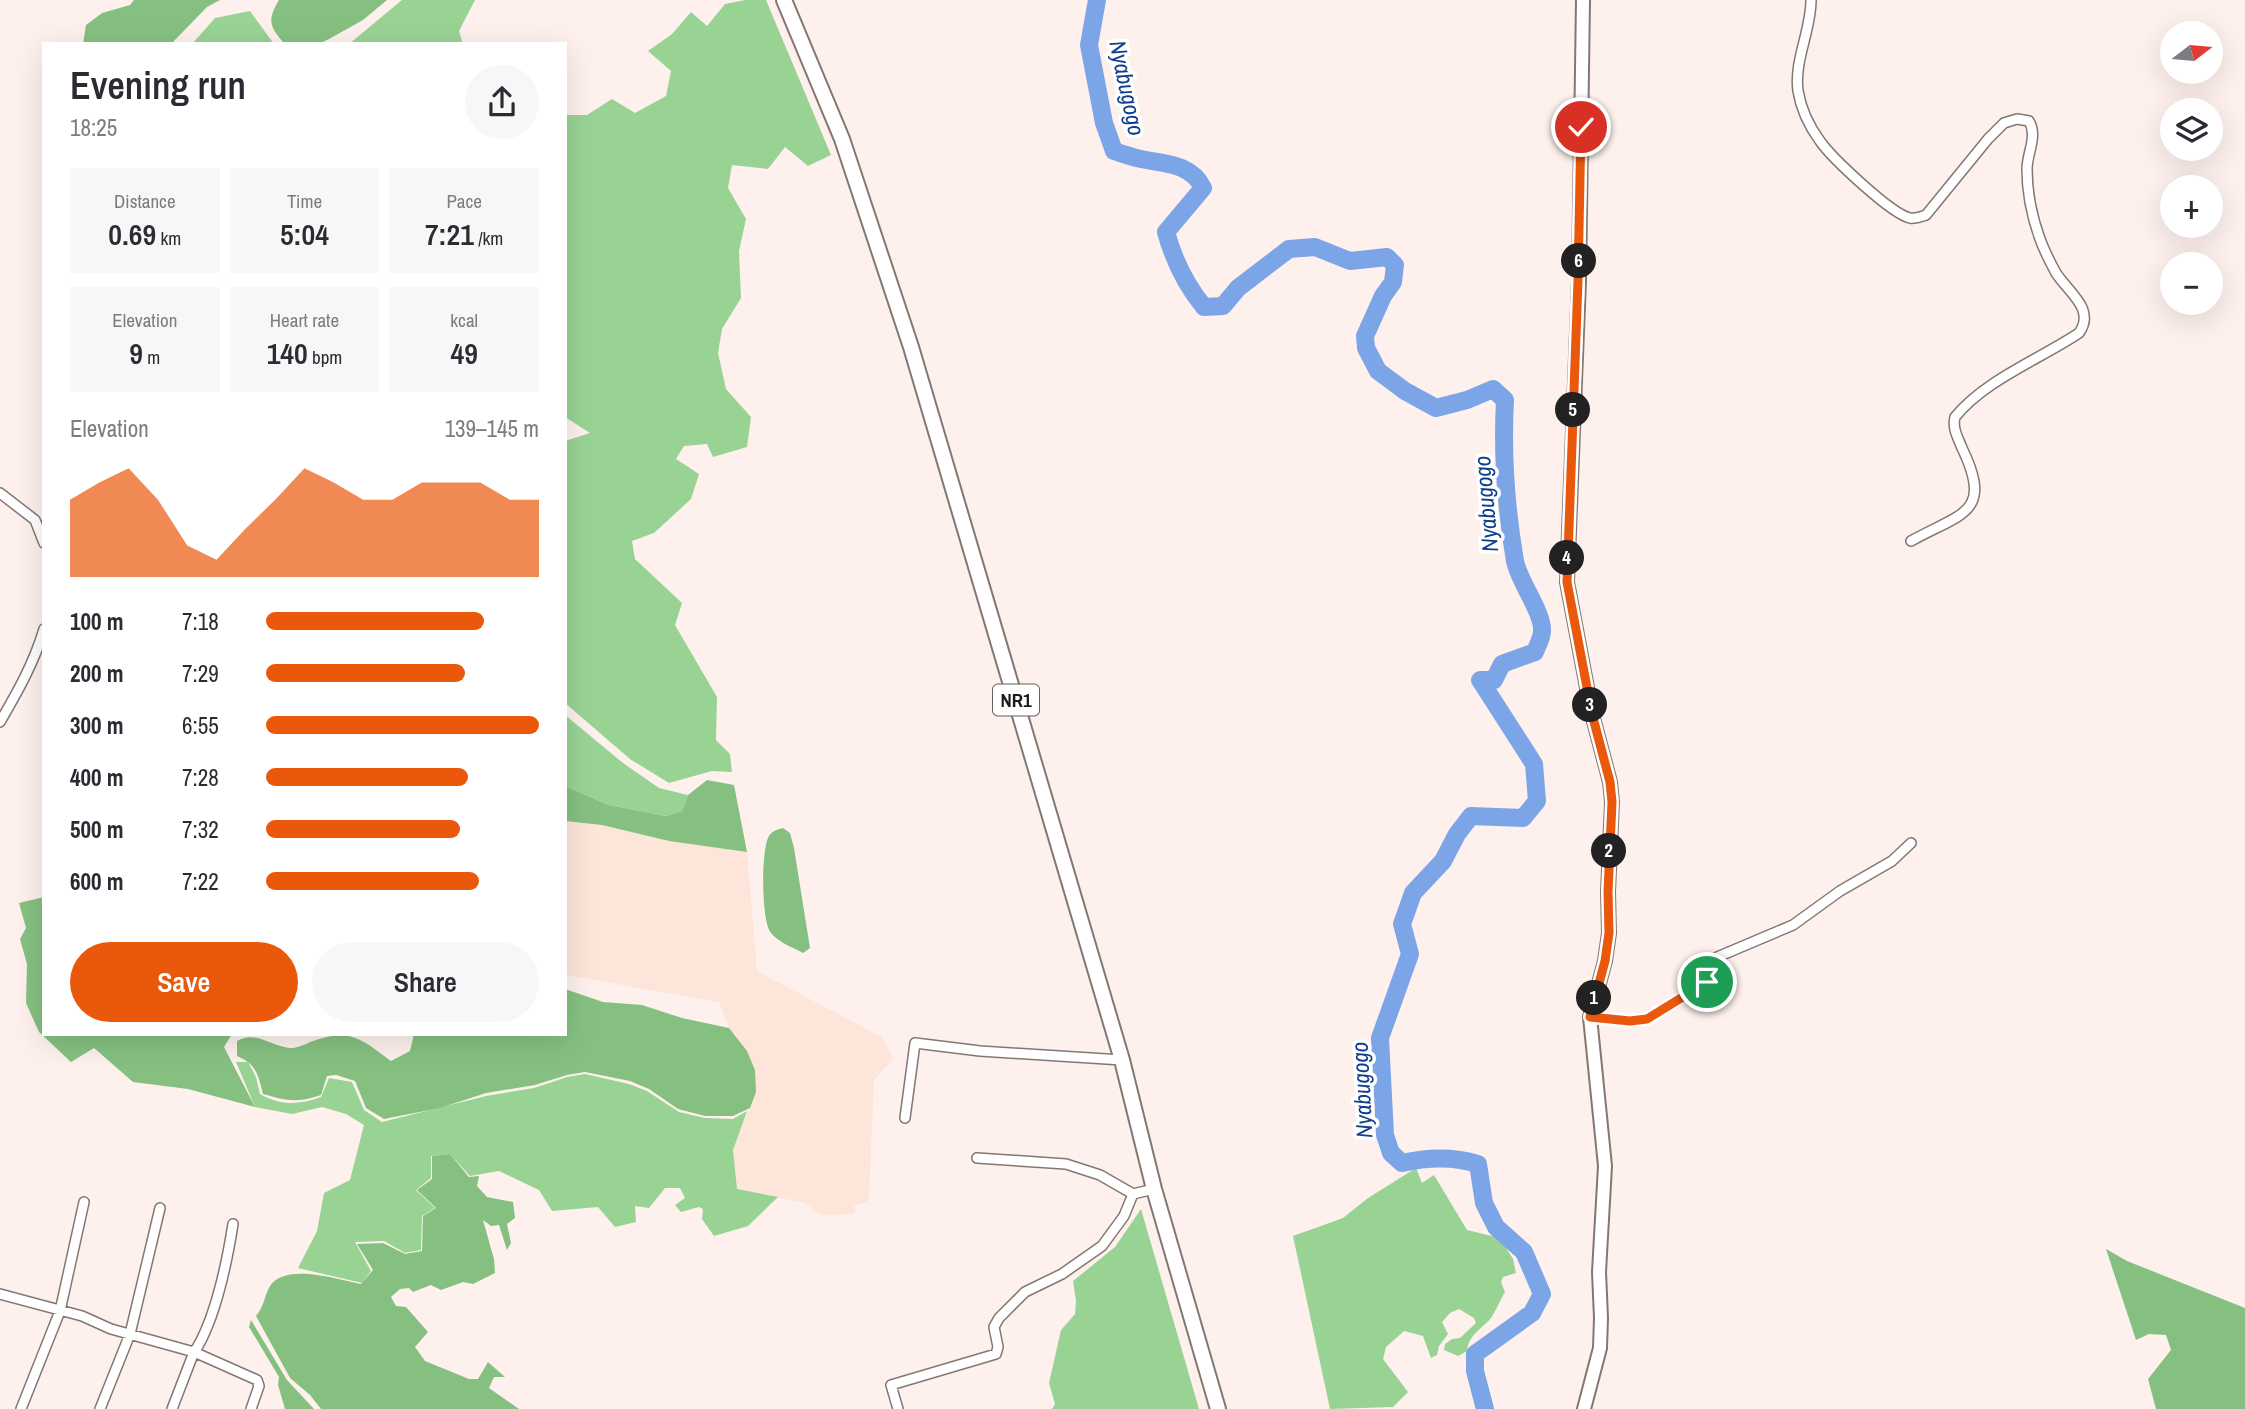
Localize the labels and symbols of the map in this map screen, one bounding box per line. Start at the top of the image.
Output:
north arrow [2160,21,2222,84]
water label: Nyabugogo [1102,37,1153,138]
pin [1551,97,1611,157]
pin: 6 [1562,244,1596,278]
pin: 5 [1556,392,1590,428]
water label: Nyabugogo [1466,455,1505,553]
pin: 4 [1550,540,1584,576]
road number: NR1 [993,684,1039,716]
pin: 3 [1572,688,1608,722]
pin: 2 [1592,834,1626,868]
pin [1677,952,1737,1012]
pin: 1 [1576,981,1612,1016]
water label: Nyabugogo [1343,1041,1380,1139]

